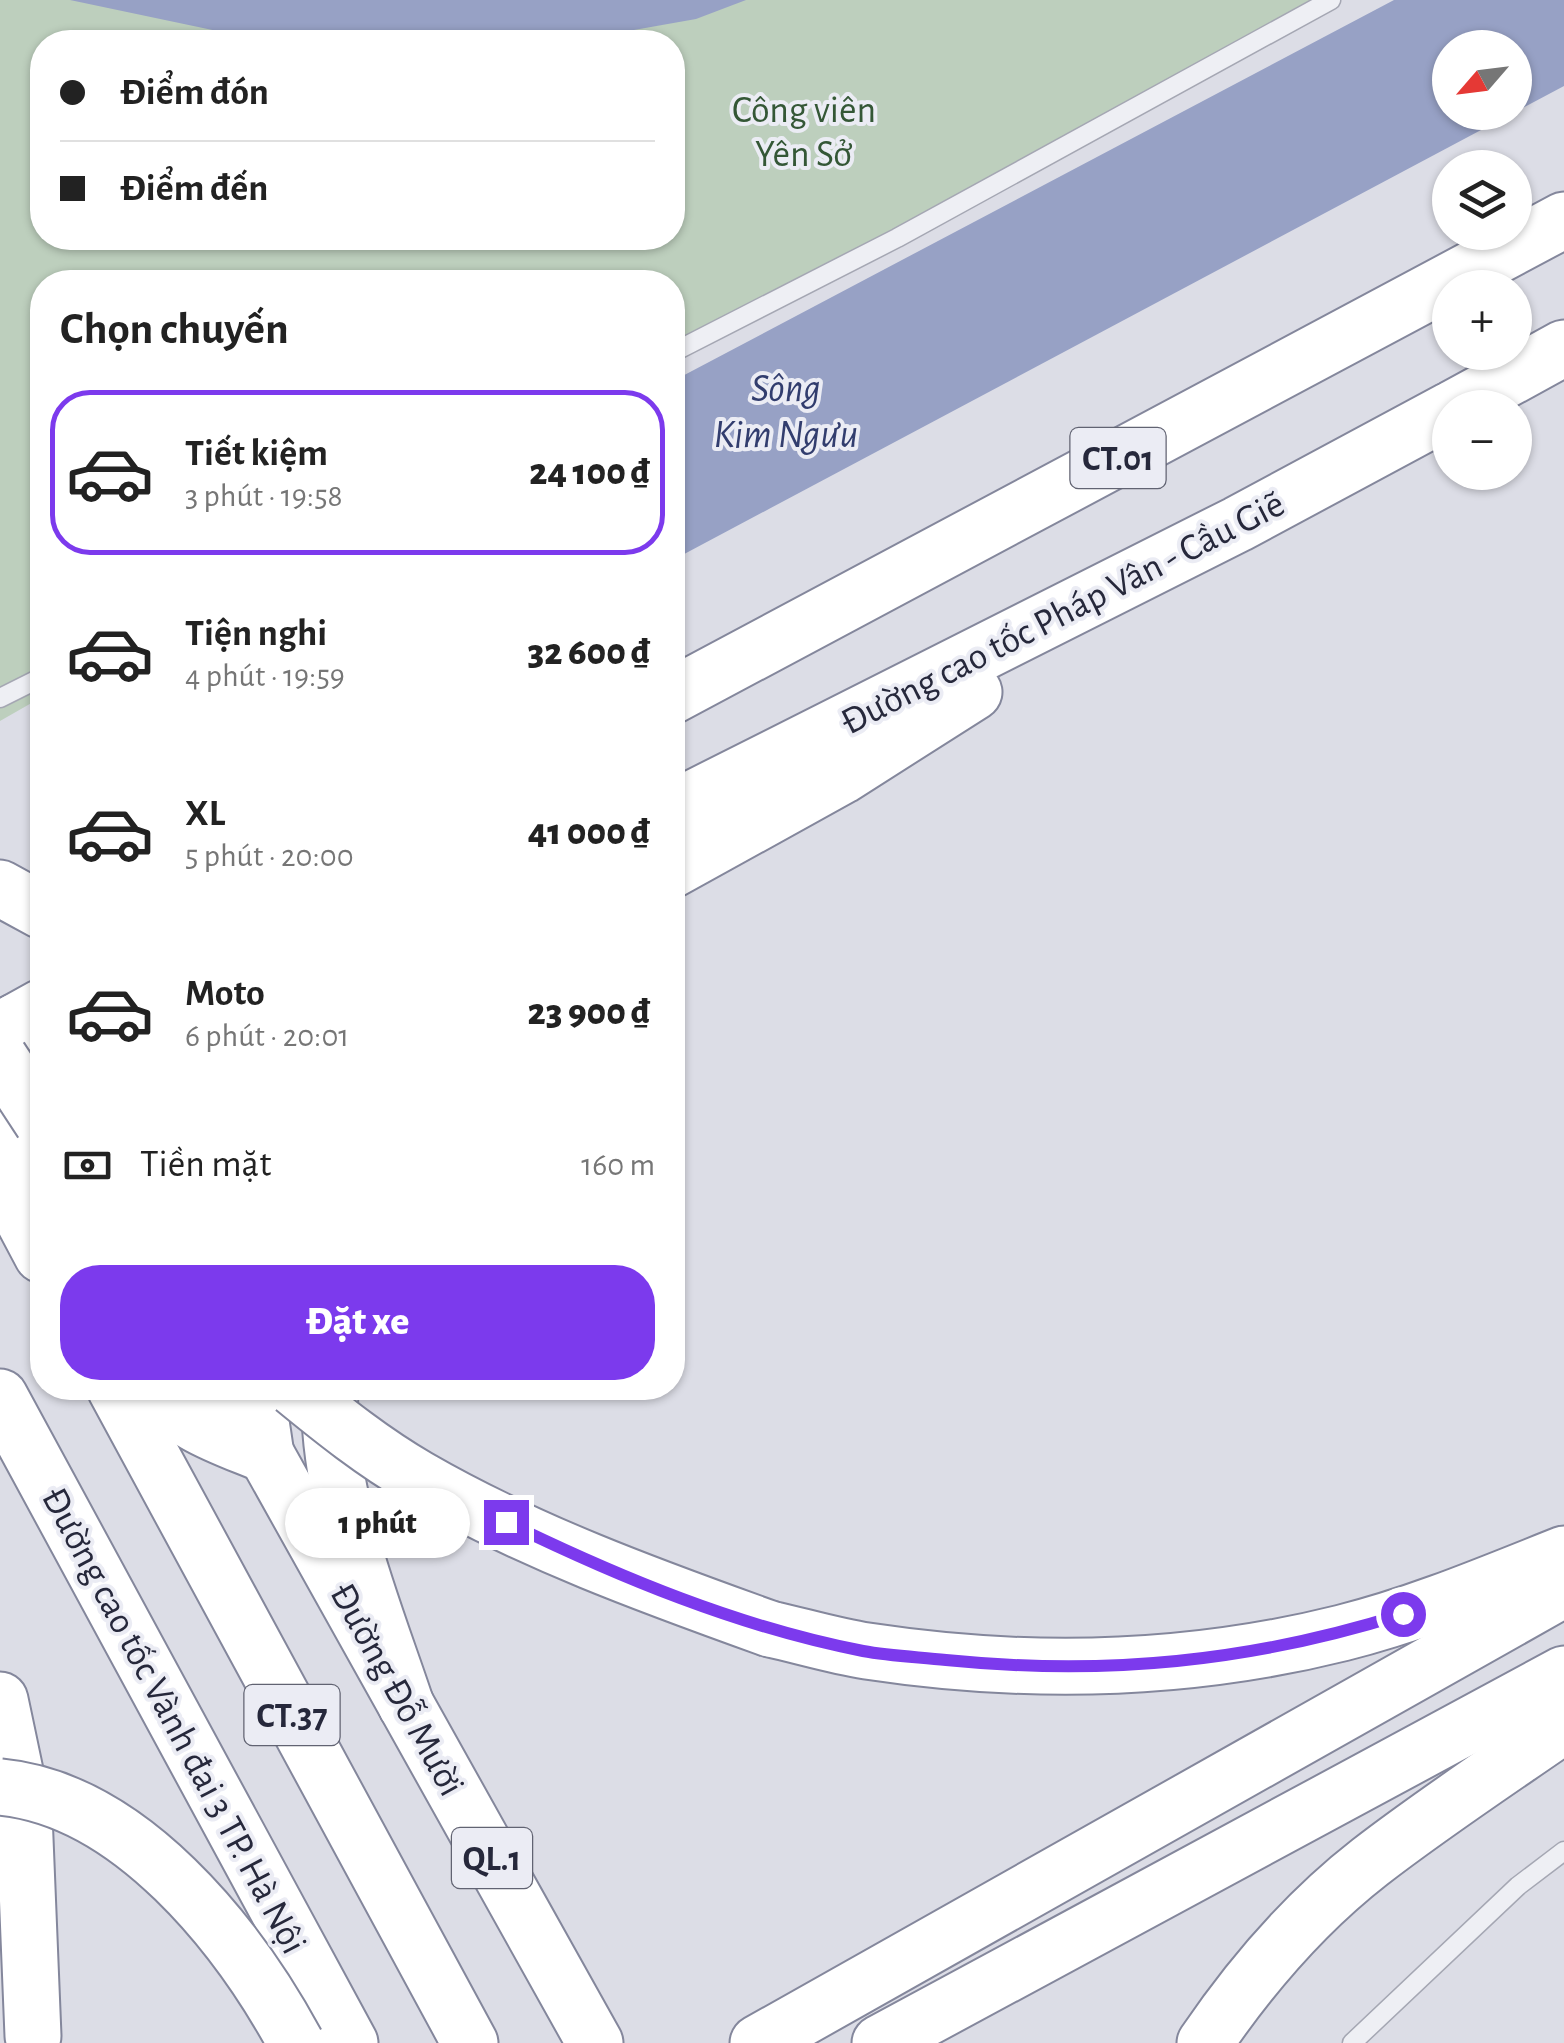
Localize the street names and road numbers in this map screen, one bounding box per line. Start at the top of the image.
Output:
road number: CT.01 [1070,428,1166,488]
street label: Đường cao tốc Pháp Vân - Cầu Giẽ [835,485,1291,742]
street label: Đường cao tốc Vành đai 3 TP. Hà Nội [34,1482,313,1960]
street label: Đường Đỗ Mười [322,1576,472,1803]
road number: CT.37 [244,1685,340,1745]
road number: QL.1 [452,1828,532,1888]

